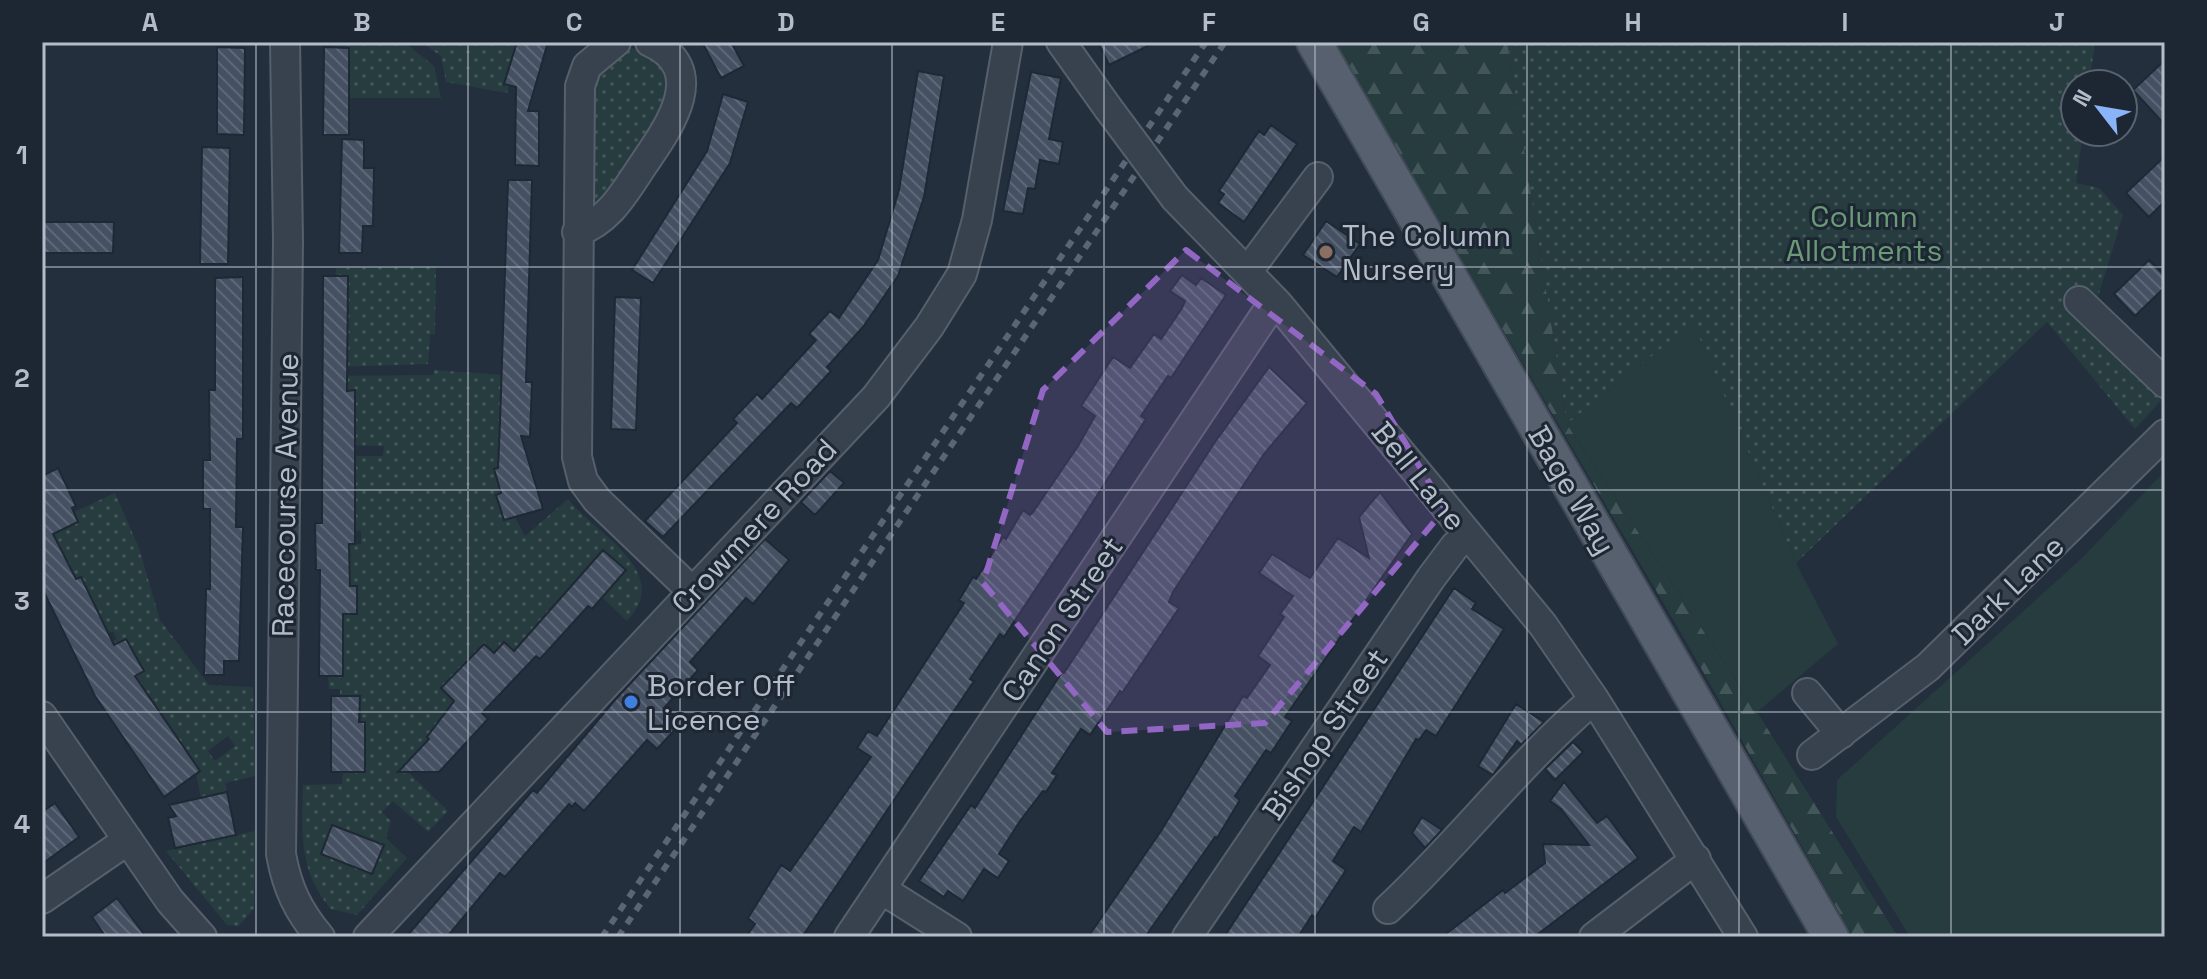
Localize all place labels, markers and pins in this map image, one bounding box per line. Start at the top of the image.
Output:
place label: The Column Nursery [1342,216,1511,289]
marker: The Column Nursery [1317,243,1335,261]
place label: Border Off Licence [647,666,795,739]
marker: Border Off Licence [622,693,640,711]

